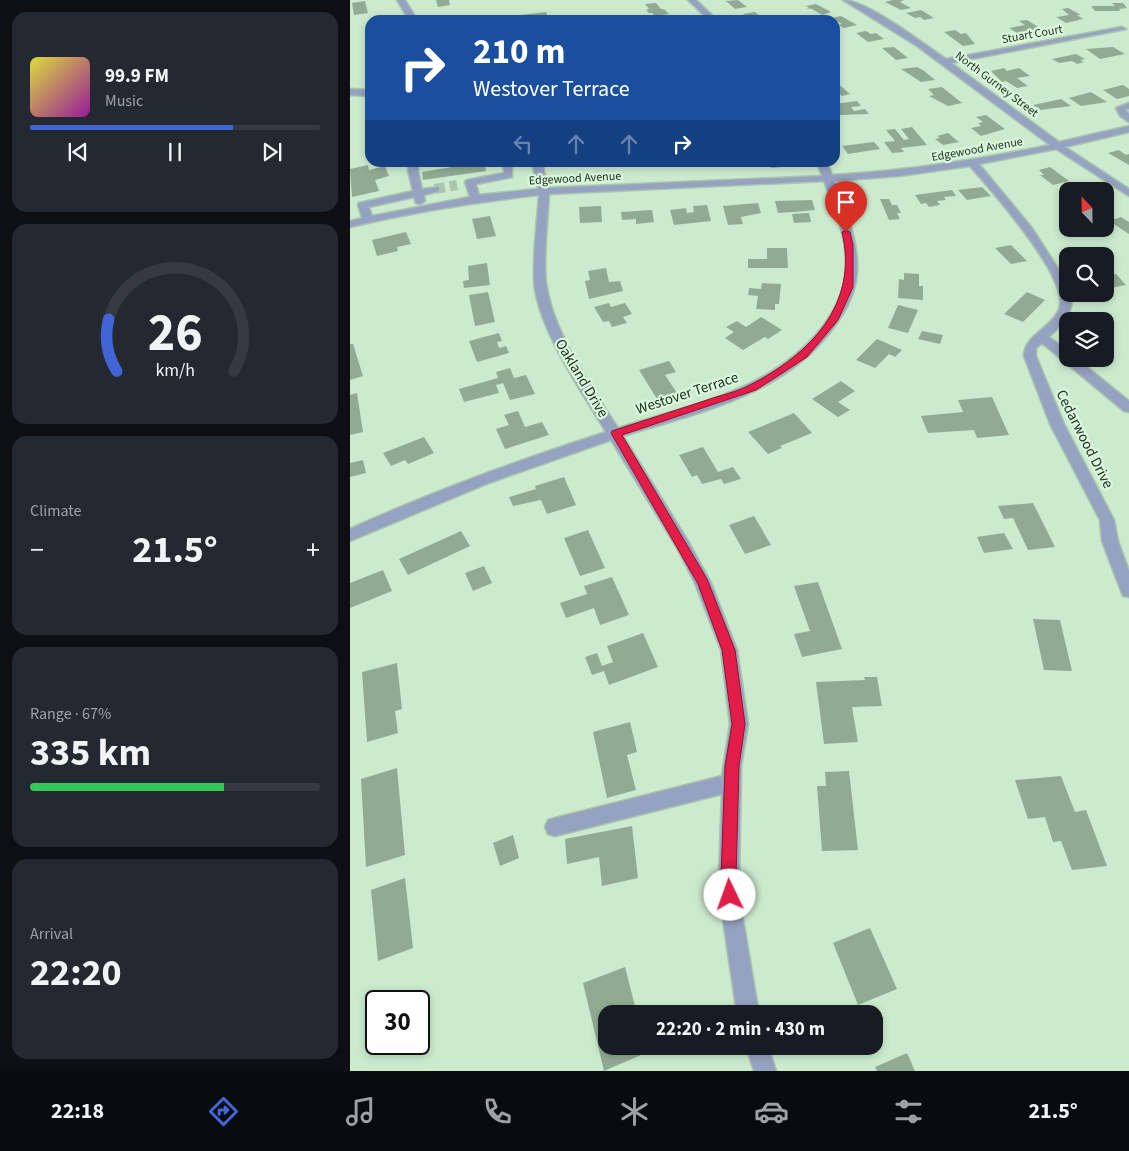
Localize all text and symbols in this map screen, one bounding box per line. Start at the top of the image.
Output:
street label: Stuart Court [1000,21,1064,48]
text: 210 m [473,27,565,77]
icon: right [390,35,455,100]
street label: North Gurney Street [952,47,1042,121]
text: 99.9 FM [105,63,169,90]
text: Westover Terrace [473,73,630,105]
text: Music [105,90,143,112]
icon: left [509,130,537,158]
icon: ahead [562,130,590,158]
icon: ahead [615,130,643,158]
icon: right [668,130,696,158]
street label: Edgewood Avenue [930,133,1024,166]
icon: previous [64,138,92,166]
icon: pause [161,138,189,166]
icon: next [258,138,286,166]
street label: Edgewood Avenue [528,168,622,189]
pin [825,181,867,232]
north arrow [1059,182,1114,238]
map controls [1059,182,1114,367]
icon: arrive [832,188,860,216]
button: search [1059,247,1114,302]
text: 26 [148,297,202,371]
button: layers [1059,312,1114,367]
street label: Oakland Drive [550,335,613,422]
text: km/h [155,358,195,383]
street label: Westover Terrace [633,367,741,420]
street label: Cedarwood Drive [1051,386,1118,492]
text: Climate [30,500,81,522]
text: 21.5° [132,523,218,577]
text: − [30,530,44,570]
text: + [306,530,320,570]
text: Range · 67% [30,703,111,725]
text: 335 km [30,726,151,780]
position arrow [703,868,755,920]
text: Arrival [30,923,73,945]
text: 22:20 [30,946,122,1000]
speed limit sign: 30 [365,990,430,1055]
text: 22:20 · 2 min · 430 m [656,1016,825,1043]
icon: directions [206,1094,241,1129]
icon: music [343,1094,378,1129]
icon: phone [480,1094,515,1129]
icon: climate [617,1094,652,1129]
icon: car [754,1094,789,1129]
icon: filters [891,1094,926,1129]
text: 22:18 [51,1095,104,1127]
text: 21.5° [1028,1095,1078,1127]

